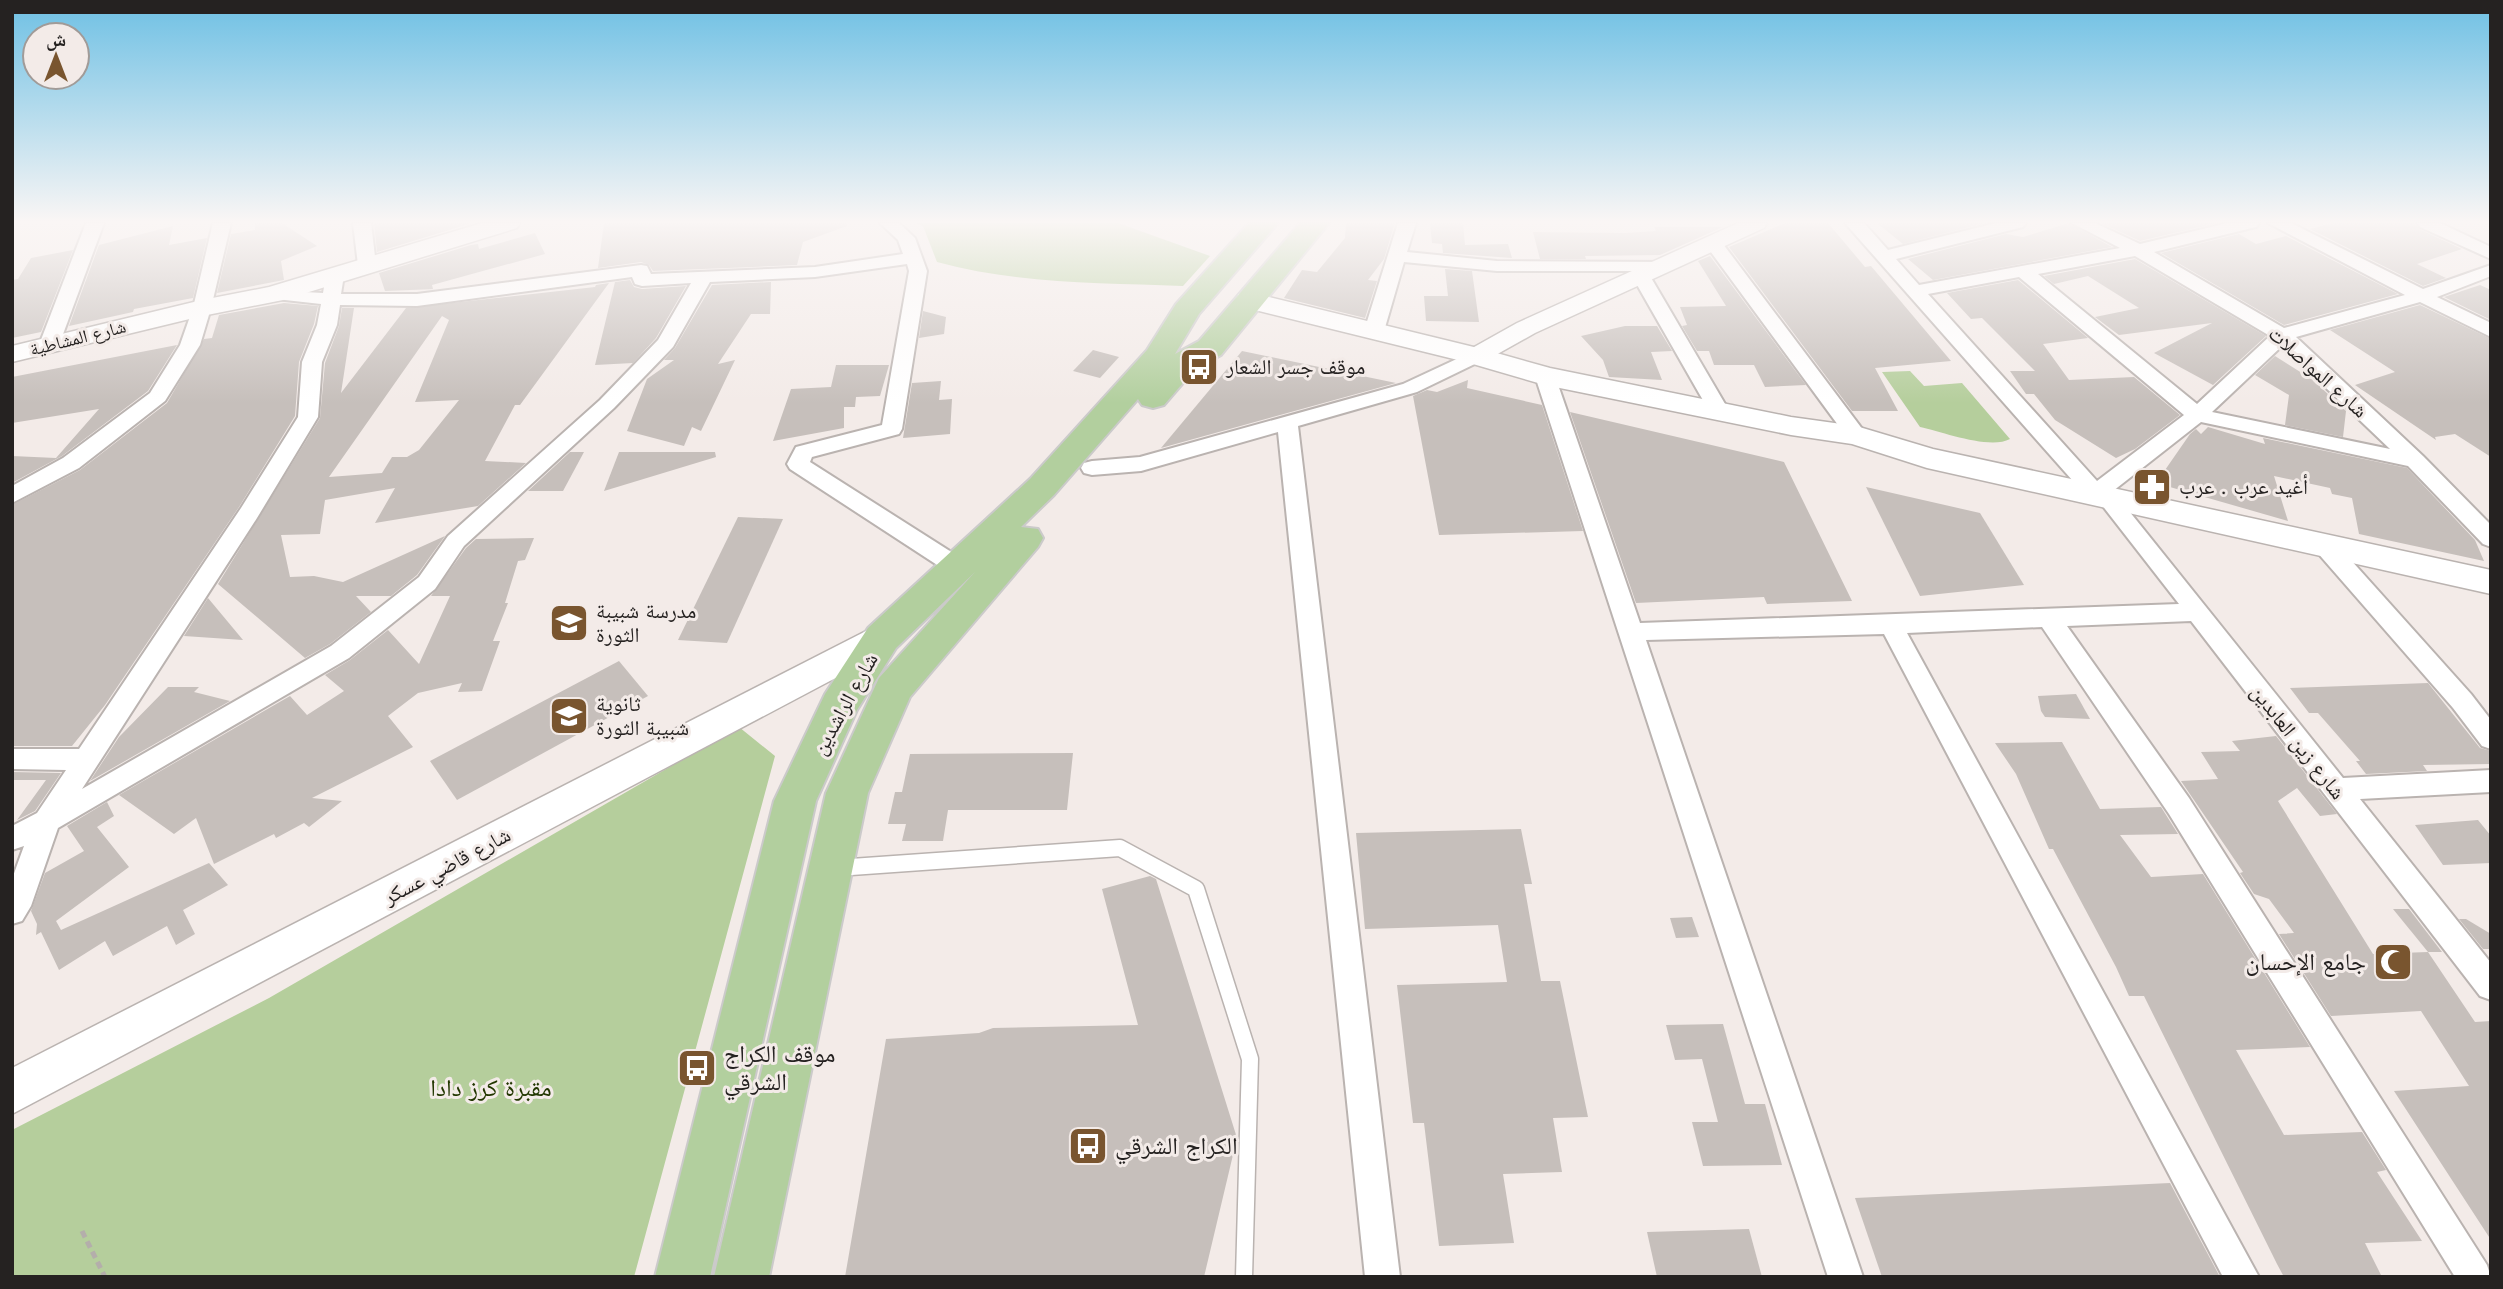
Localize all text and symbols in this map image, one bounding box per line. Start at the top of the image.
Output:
north arrow [21,21,91,91]
text: ش [46,26,66,53]
street label: شارع المشاطية [27,314,129,362]
street label: شارع المواصلات [2262,319,2374,425]
bus stop icon: موقف جسر الشعار [1178,346,1220,388]
place label: موقف جسر الشعار [1225,352,1365,382]
pharmacy icon: أغيد عرب . عرب [2131,466,2173,508]
place label: أغيد عرب . عرب [2179,472,2308,502]
place label: مدرسة شبيبة الثورة [596,596,696,650]
school or university icon: مدرسة شبيبة الثورة [548,602,590,644]
street label: شارع الراشدين [805,648,885,760]
street label: شارع زين العابدين [2243,678,2353,806]
place label: ثانوية شبيبة الثورة [596,689,689,743]
school or university icon: ثانوية شبيبة الثورة [548,695,590,737]
street label: شارع قاضي عسكر [377,820,517,914]
mosque icon: جامع الإحسان [2372,941,2414,983]
place label: جامع الإحسان [2246,944,2366,979]
place label: موقف الكراج الشرقي [724,1036,836,1101]
bus stop icon: موقف الكراج الشرقي [676,1047,718,1089]
park label: مقبرة كرز دادا [430,1070,552,1105]
bus stop icon: الكراج الشرقي [1067,1125,1109,1167]
place label: الكراج الشرقي [1115,1128,1238,1165]

